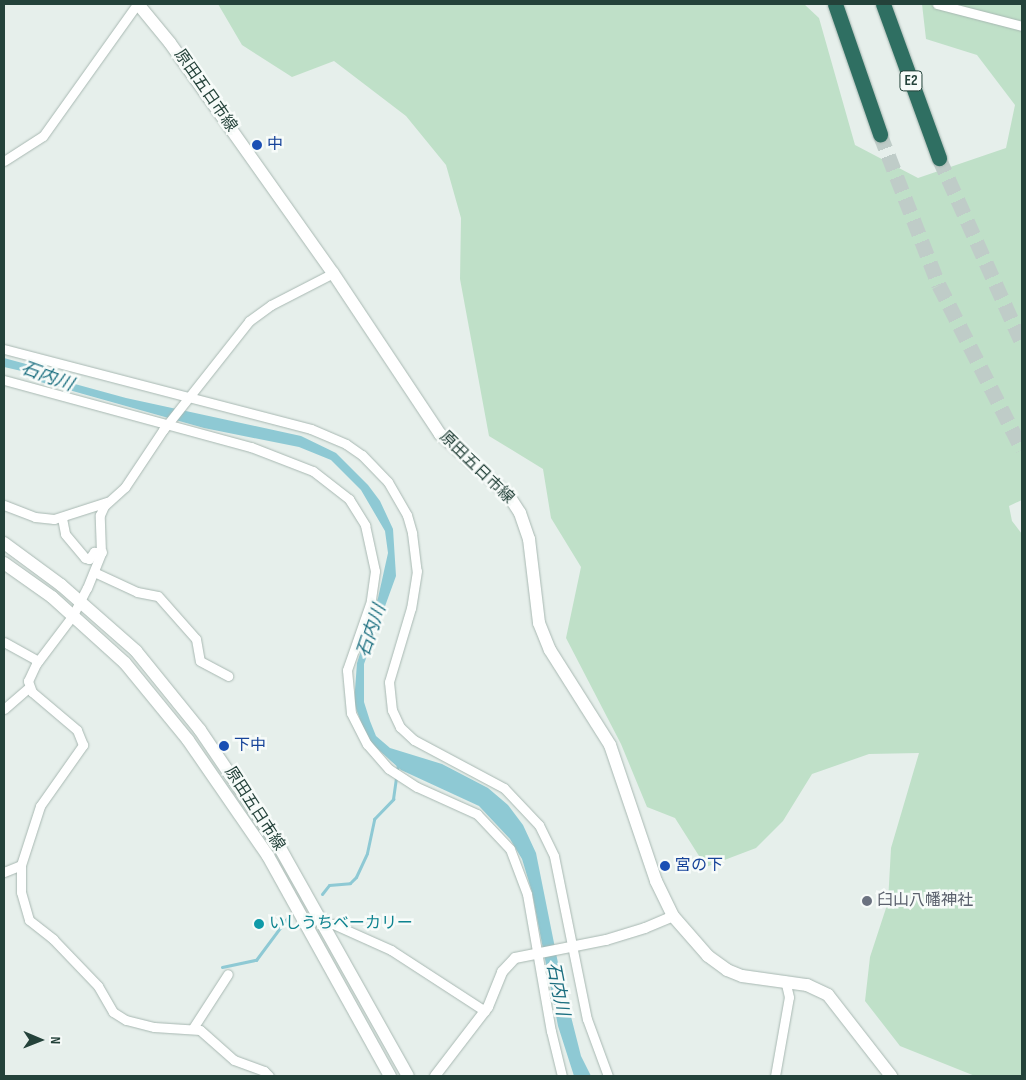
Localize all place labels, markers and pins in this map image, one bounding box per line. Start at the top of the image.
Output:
place label: 中 [267,135,283,155]
marker: 中 [251,139,263,151]
place label: 下中 [234,736,266,756]
marker: 下中 [218,740,230,752]
place label: 宮の下 [675,856,723,876]
marker: 宮の下 [659,860,671,872]
place label: 臼山八幡神社 [877,891,973,911]
marker: 臼山八幡神社 [861,895,873,907]
place label: いしうちベーカリー [269,914,413,934]
marker: いしうちベーカリー [253,918,265,930]

